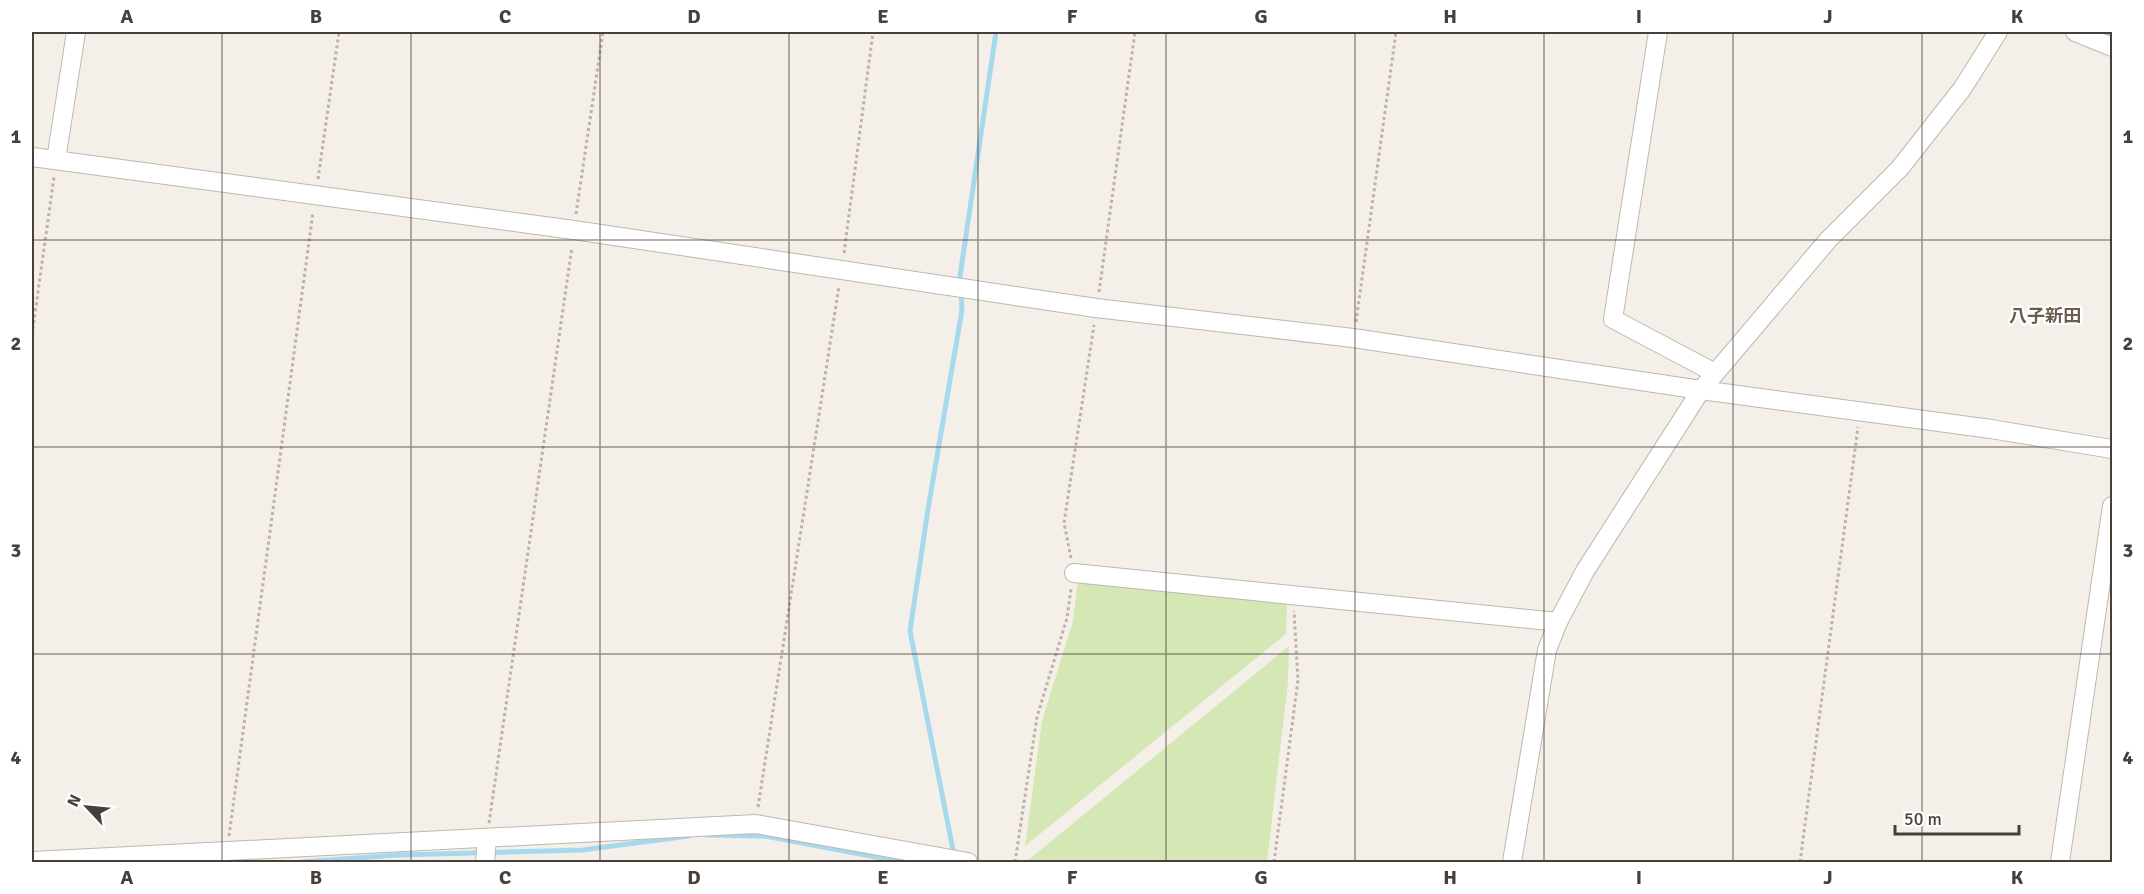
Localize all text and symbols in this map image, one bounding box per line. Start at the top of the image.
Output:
text: A [121,4,134,29]
text: B [310,4,322,29]
text: C [499,4,511,29]
text: D [687,4,701,29]
text: E [877,4,889,29]
text: F [1067,4,1078,29]
text: G [1254,4,1268,29]
text: H [1443,4,1457,29]
text: I [1636,4,1642,29]
text: J [1823,4,1833,29]
text: K [2011,4,2024,29]
text: 1 [11,124,22,149]
text: 1 [2123,124,2134,149]
district label: 八子新田 [2009,305,2081,327]
text: 2 [11,331,21,356]
text: 2 [2123,331,2133,356]
text: 3 [11,538,21,563]
text: 3 [2123,538,2133,563]
text: 4 [11,745,22,770]
text: 4 [2123,745,2134,770]
north arrow [57,777,117,837]
text: N [63,791,86,810]
scale bar [1895,798,2020,836]
text: 50 m [1904,808,1942,830]
text: A [121,865,134,890]
text: B [310,865,322,890]
text: C [499,865,511,890]
text: D [687,865,701,890]
text: E [877,865,889,890]
text: F [1067,865,1078,890]
text: G [1254,865,1268,890]
text: H [1443,865,1457,890]
text: I [1636,865,1642,890]
text: J [1823,865,1833,890]
text: K [2011,865,2024,890]

